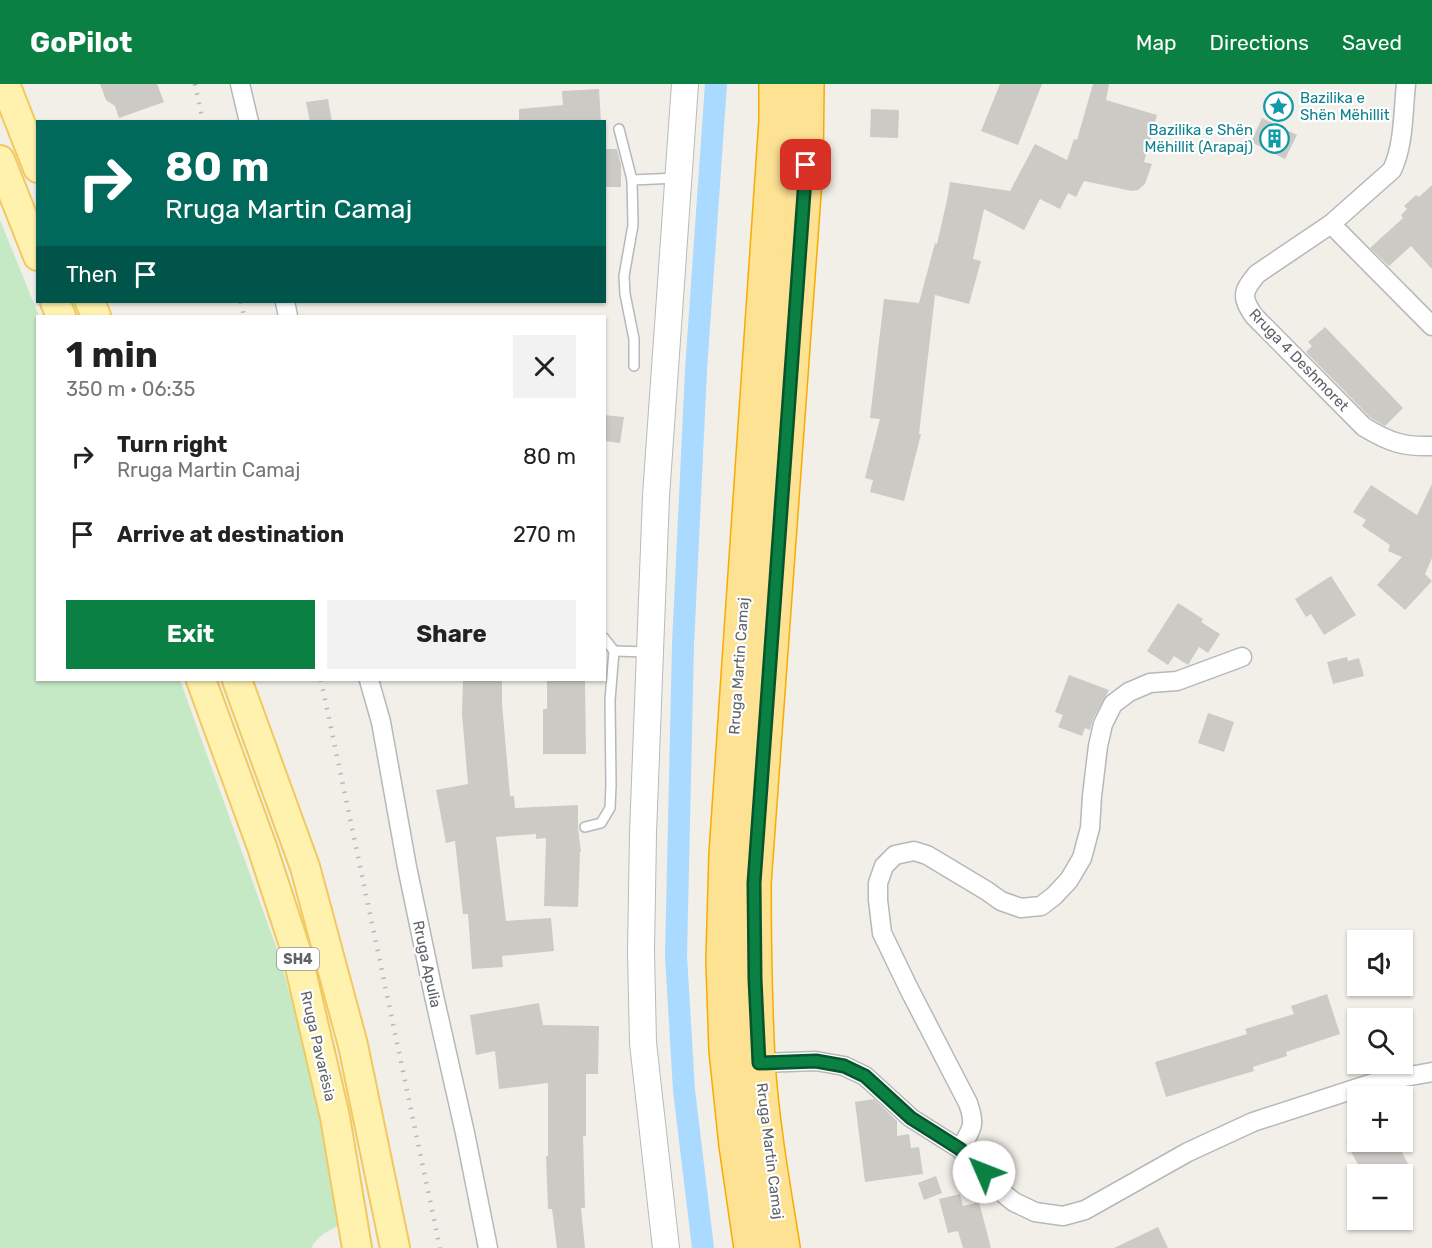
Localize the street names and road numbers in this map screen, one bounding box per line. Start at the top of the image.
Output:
street label: Rruga 4 Deshmoret [1245,305,1353,415]
street label: Rruga Martin Camaj [725,597,753,735]
street label: Rruga Apulia [409,919,445,1009]
road number: SH4 [277,948,319,970]
street label: Rruga Pavarësia [297,989,339,1103]
street label: Rruga Martin Camaj [753,1082,787,1220]

